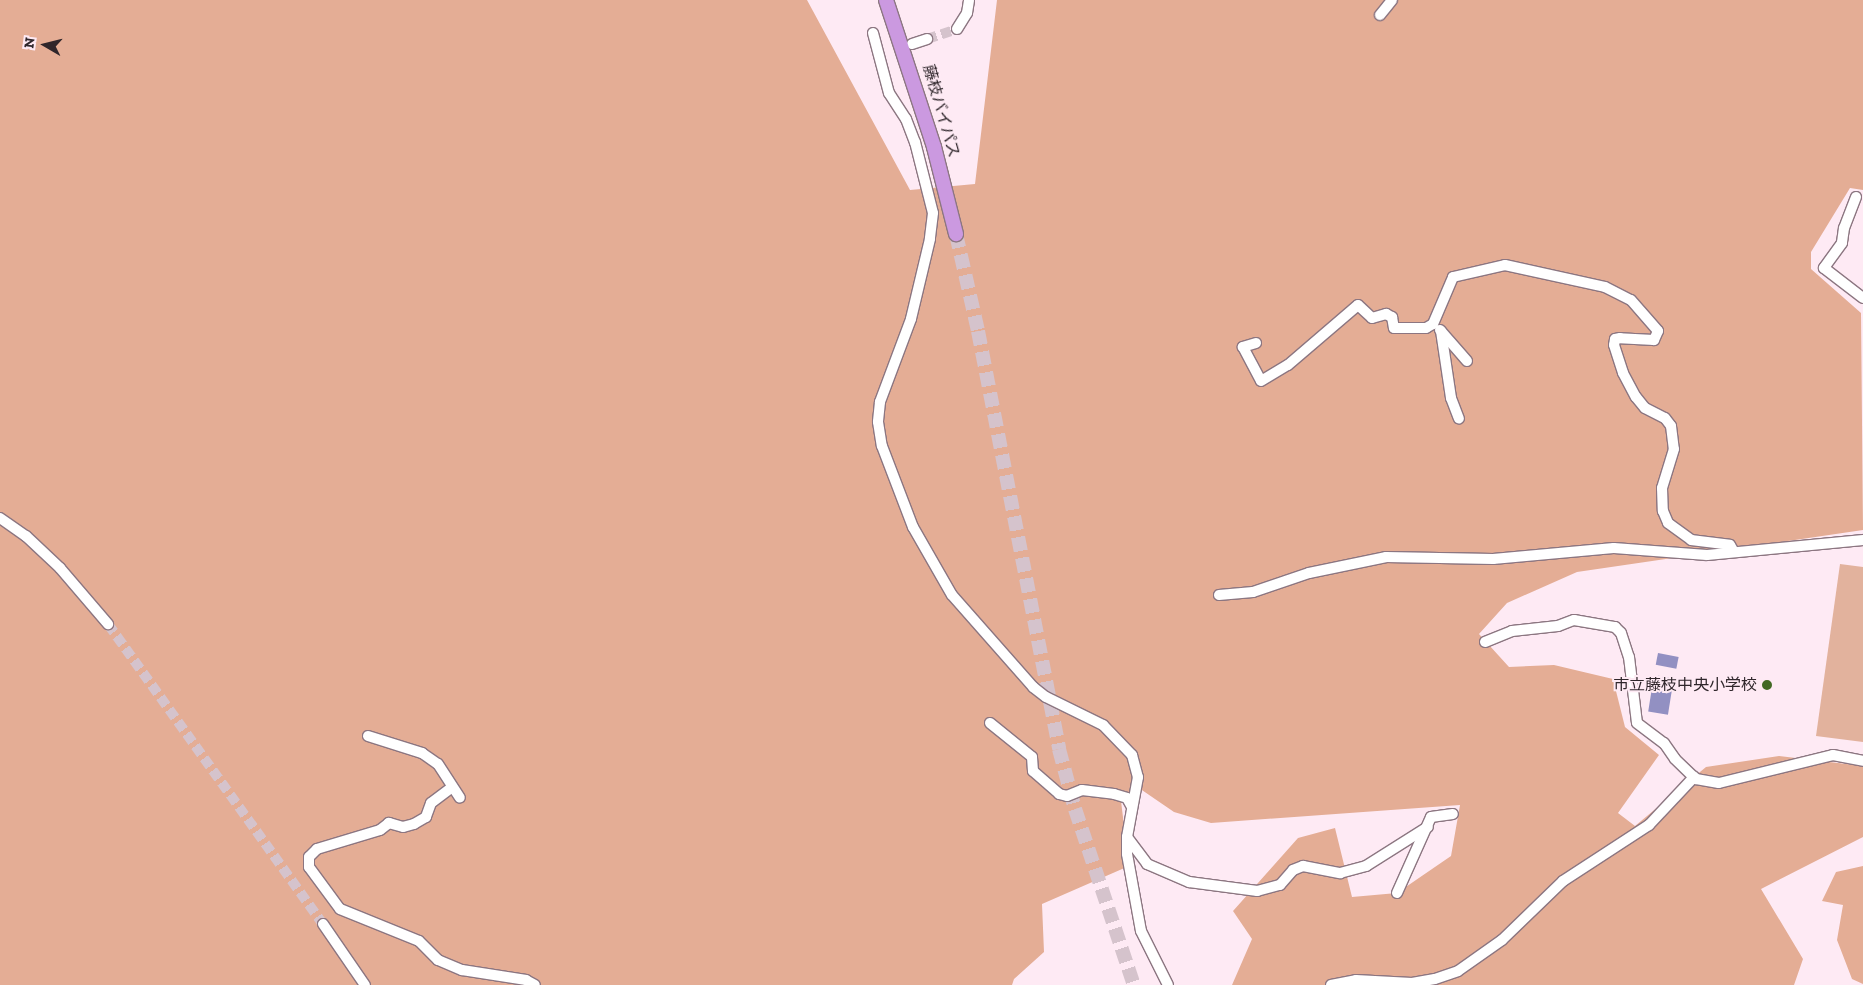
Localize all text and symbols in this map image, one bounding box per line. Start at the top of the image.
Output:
north arrow [20,20,70,70]
text: N [20,36,39,49]
street label: 藤枝バイパス [919,62,963,160]
place label: 市立藤枝中央小学校 [1613,675,1757,695]
marker: 市立藤枝中央小学校 [1761,679,1773,691]

